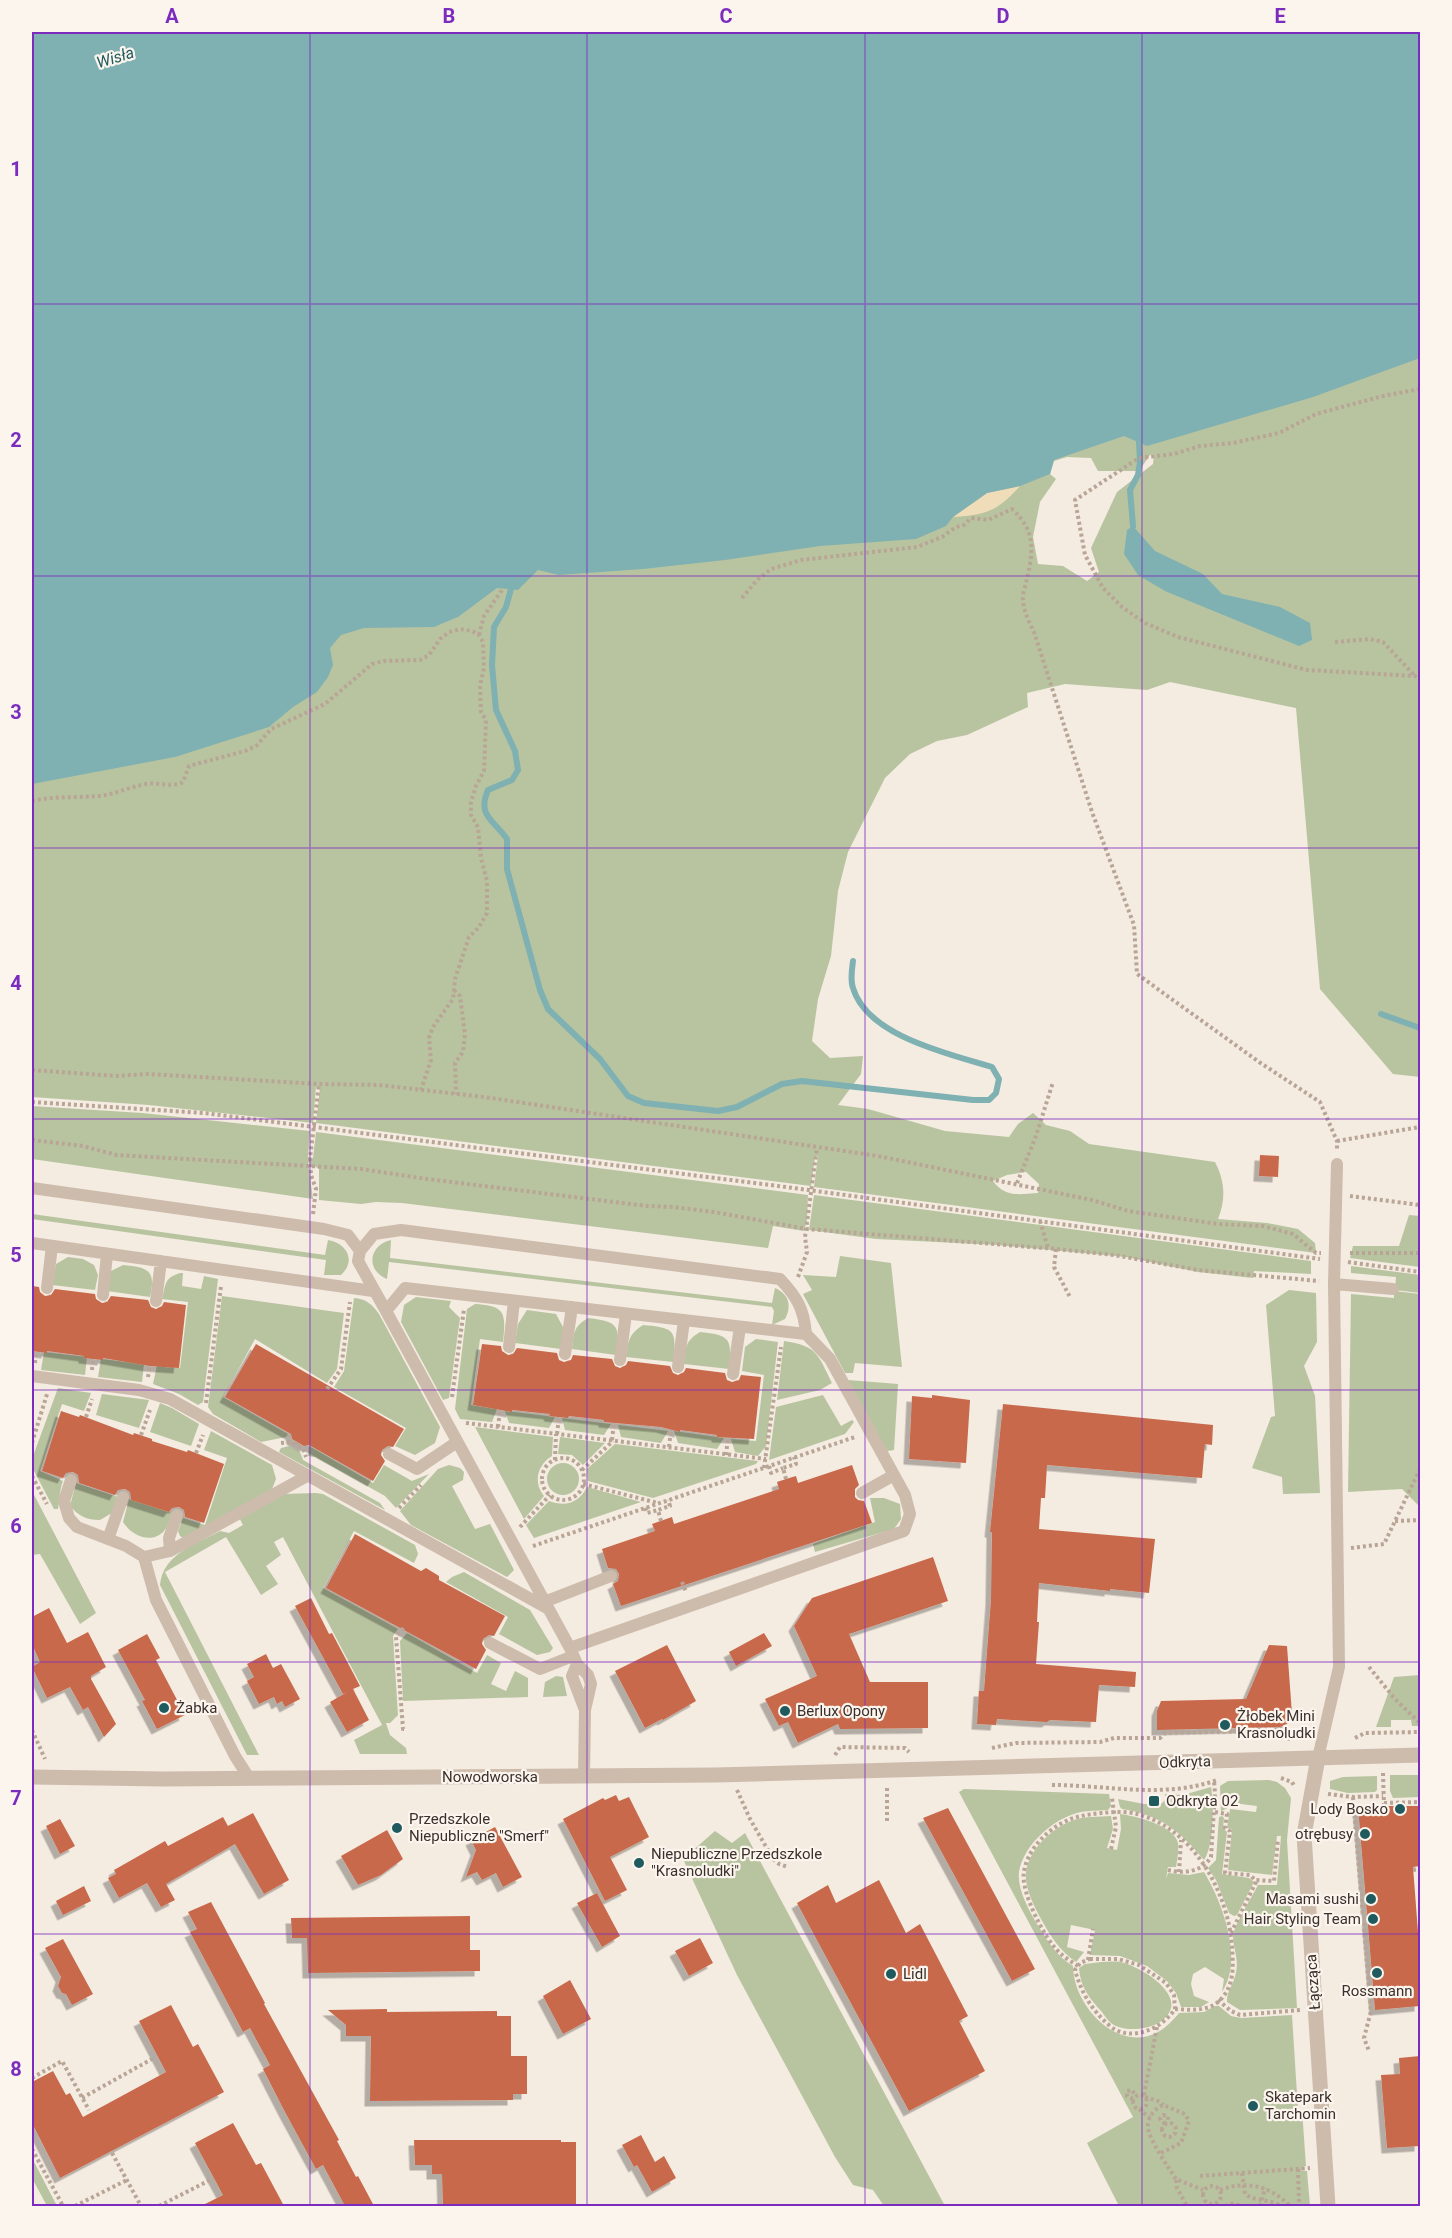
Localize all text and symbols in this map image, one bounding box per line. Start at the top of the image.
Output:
text: A [165,4,179,28]
text: B [443,4,455,28]
text: C [719,4,733,28]
text: D [997,4,1010,28]
text: E [1274,4,1286,28]
water label: Wisła [94,43,136,72]
text: 1 [10,157,22,181]
text: 2 [10,428,22,452]
text: 3 [10,700,22,724]
text: 4 [10,971,22,995]
text: 5 [10,1243,22,1267]
text: 6 [10,1514,22,1538]
place label: Żabka [176,1699,217,1717]
marker: Żabka [157,1701,171,1715]
place label: Berlux Opony [797,1702,885,1720]
marker: Berlux Opony [778,1704,792,1718]
place label: Żłobek Mini Krasnoludki [1237,1707,1316,1742]
marker: Żłobek Mini Krasnoludki [1218,1718,1232,1732]
street label: Odkryta [1159,1752,1211,1772]
street label: Nowodworska [442,1768,538,1786]
text: 7 [10,1786,22,1810]
place label: Odkryta 02 [1166,1792,1238,1810]
marker: Odkryta 02 [1147,1794,1161,1808]
place label: Lody Bosko [1310,1800,1388,1818]
marker: Lody Bosko [1393,1802,1407,1816]
place label: Przedszkole Niepubliczne "Smerf" [409,1810,549,1845]
marker: Przedszkole Niepubliczne "Smerf" [390,1821,404,1835]
place label: otrębusy [1295,1825,1353,1843]
marker: otrębusy [1358,1827,1372,1841]
place label: Niepubliczne Przedszkole "Krasnoludki" [651,1845,822,1880]
marker: Niepubliczne Przedszkole "Krasnoludki" [632,1856,646,1870]
place label: Masami sushi [1266,1890,1359,1908]
marker: Masami sushi [1364,1892,1378,1906]
place label: Hair Styling Team [1244,1910,1361,1928]
marker: Hair Styling Team [1366,1912,1380,1926]
street label: Łącząca [1302,1954,1324,2010]
place label: Lidl [903,1965,927,1983]
marker: Rossmann [1370,1966,1384,1980]
marker: Lidl [884,1967,898,1981]
place label: Rossmann [1341,1982,1413,2000]
text: 8 [10,2057,22,2081]
place label: Skatepark Tarchomin [1265,2088,1336,2123]
marker: Skatepark Tarchomin [1246,2099,1260,2113]

